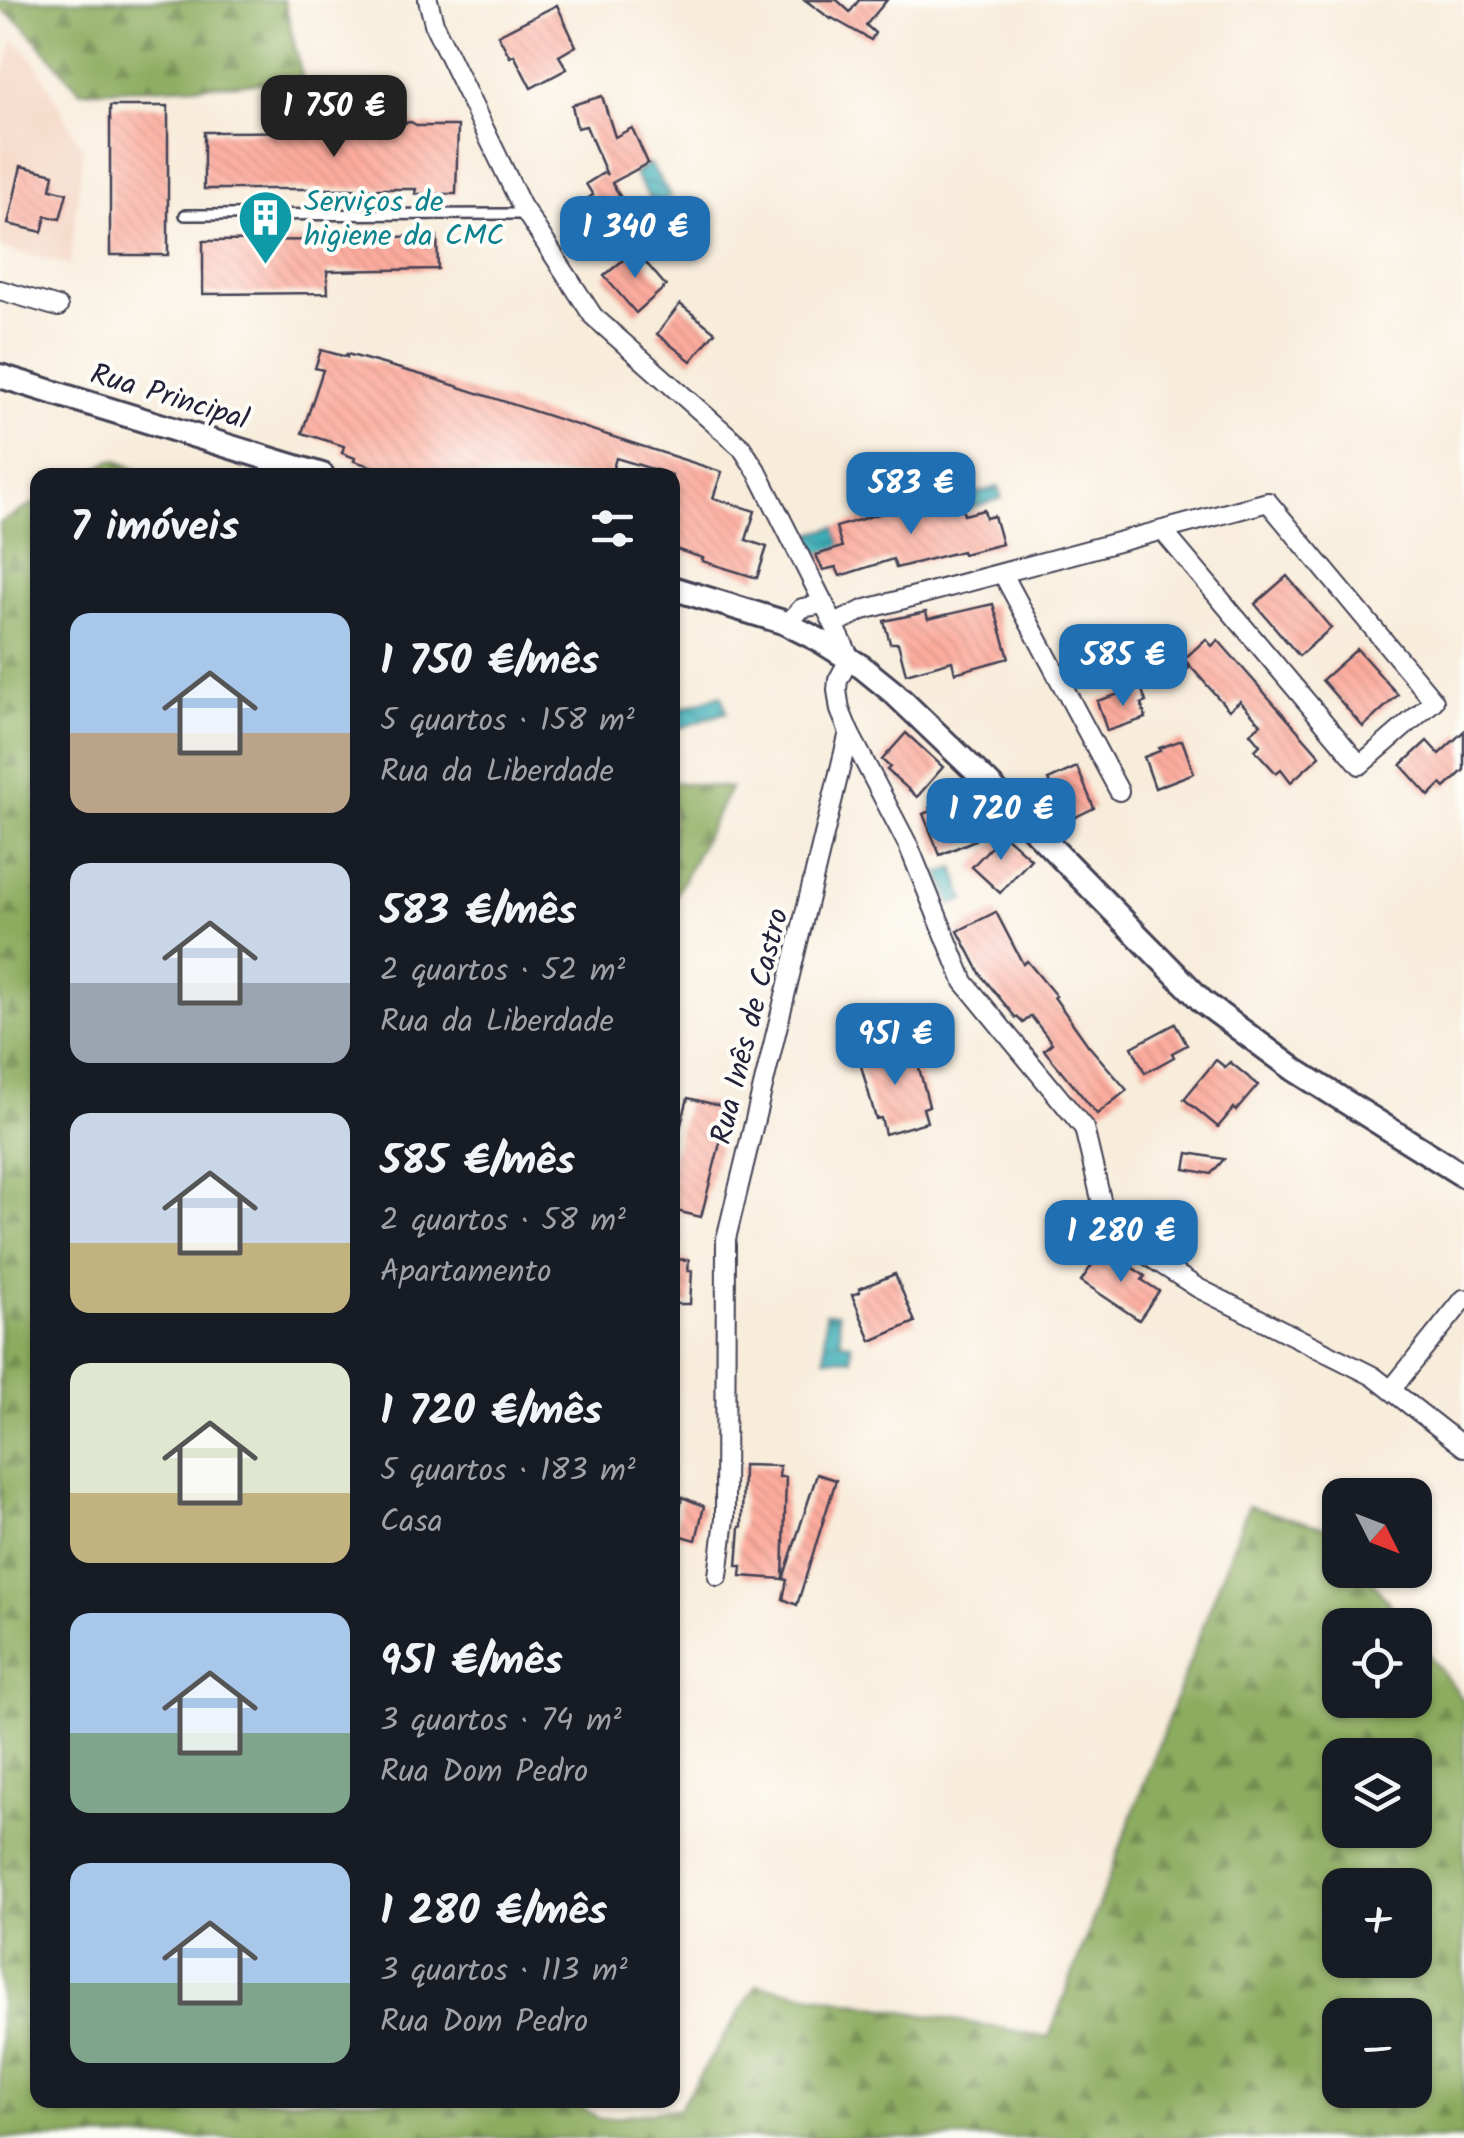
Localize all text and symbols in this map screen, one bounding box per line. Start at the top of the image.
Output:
pin: 1 750 € [242,75,426,160]
text: 1 750 € [283,82,385,133]
place label: Serviços de higiene da CMC [304,179,504,261]
building icon: Serviços de higiene da CMC [235,188,295,267]
pin: 1 340 € [543,196,727,281]
text: 1 340 € [582,203,688,254]
street label: Rua Principal [84,351,255,445]
pin: 583 € [841,452,981,537]
text: 583 € [868,459,954,510]
text: 7 imóveis [70,495,239,562]
icon: filters [585,501,640,556]
pin: 585 € [1053,624,1193,709]
text: 1 750 €/mês [380,629,599,696]
text: 585 € [1081,631,1165,682]
icon: home [150,653,270,773]
text: 5 quartos · 158 m² [380,696,635,747]
text: Rua da Liberdade [380,747,614,798]
pin: 1 720 € [909,778,1093,863]
text: 1 720 € [949,785,1053,836]
text: 583 €/mês [380,879,577,946]
icon: home [150,903,270,1023]
street label: Rua Inês de Castro [698,903,803,1150]
text: 2 quartos · 52 m² [380,946,625,997]
text: Rua da Liberdade [380,997,614,1048]
pin: 951 € [825,1003,965,1088]
text: 951 € [858,1010,932,1061]
text: 585 €/mês [380,1129,575,1196]
icon: home [150,1153,270,1273]
text: 2 quartos · 58 m² [380,1196,626,1247]
pin: 1 280 € [1029,1200,1213,1285]
text: 1 280 € [1067,1207,1175,1258]
text: Apartamento [380,1247,552,1298]
text: 1 720 €/mês [380,1379,602,1446]
icon: home [150,1403,270,1523]
text: 5 quartos · 183 m² [380,1446,636,1497]
north arrow [1322,1478,1432,1588]
map controls [1322,1478,1432,2108]
text: Casa [380,1497,443,1548]
button: locate [1322,1608,1432,1718]
text: 951 €/mês [380,1629,563,1696]
icon: home [150,1653,270,1773]
text: 3 quartos · 74 m² [380,1696,622,1747]
button: layers [1322,1738,1432,1848]
text: Rua Dom Pedro [380,1747,588,1798]
button: + [1322,1868,1432,1978]
text: 1 280 €/mês [380,1879,607,1946]
icon: home [150,1903,270,2023]
text: 3 quartos · 113 m² [380,1946,628,1997]
text: Rua Dom Pedro [380,1997,588,2048]
button: − [1322,1998,1432,2108]

